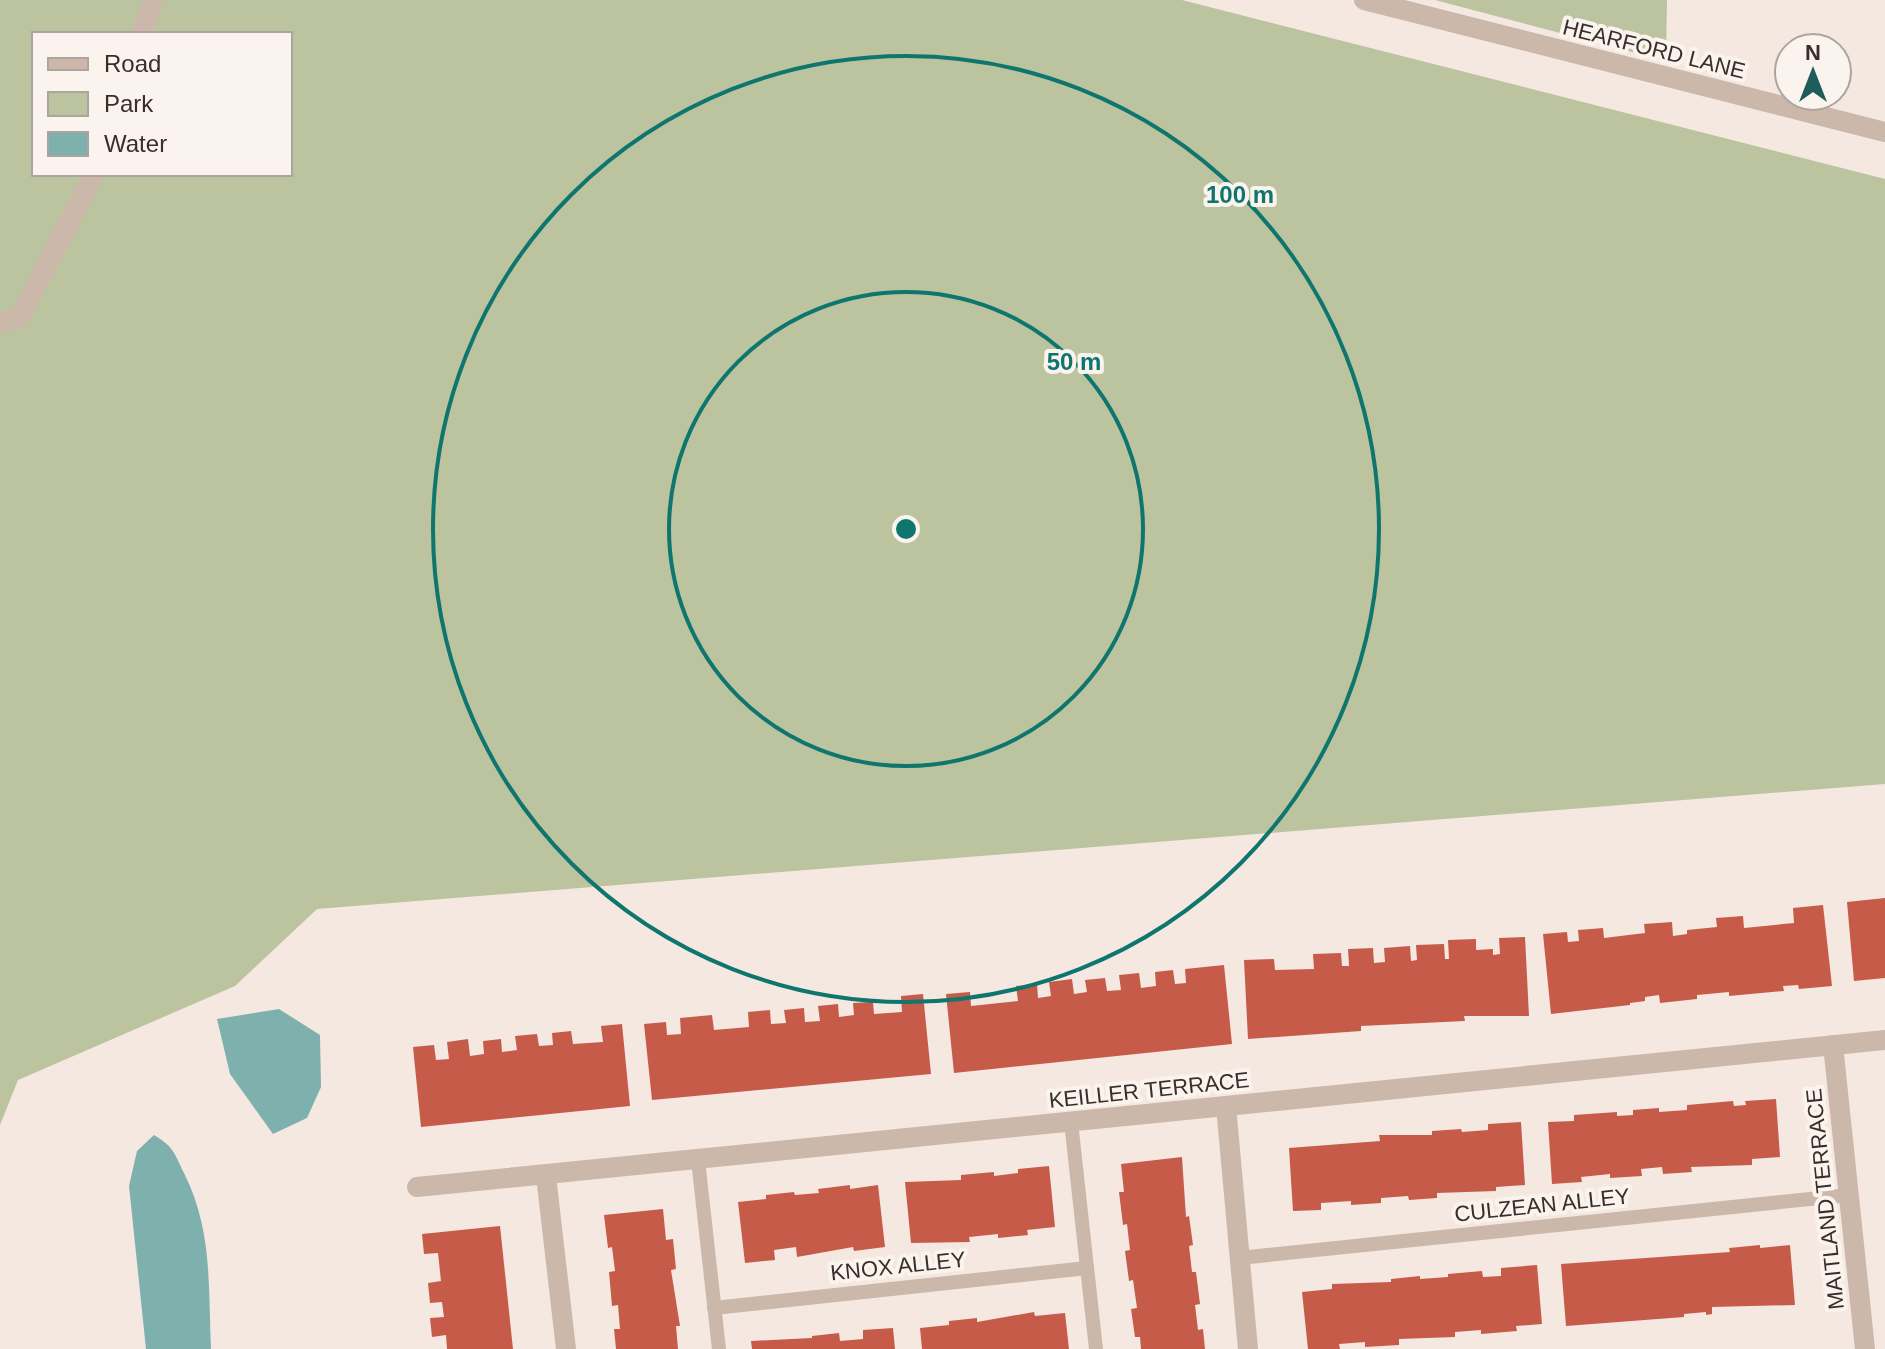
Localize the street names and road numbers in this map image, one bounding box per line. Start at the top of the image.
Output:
street label: HEARFORD LANE [1560,14,1748,84]
street label: KEILLER TERRACE [1048,1067,1250,1113]
street label: MAITLAND TERRACE [1801,1087,1849,1311]
street label: CULZEAN ALLEY [1453,1183,1631,1227]
street label: KNOX ALLEY [829,1246,967,1286]

